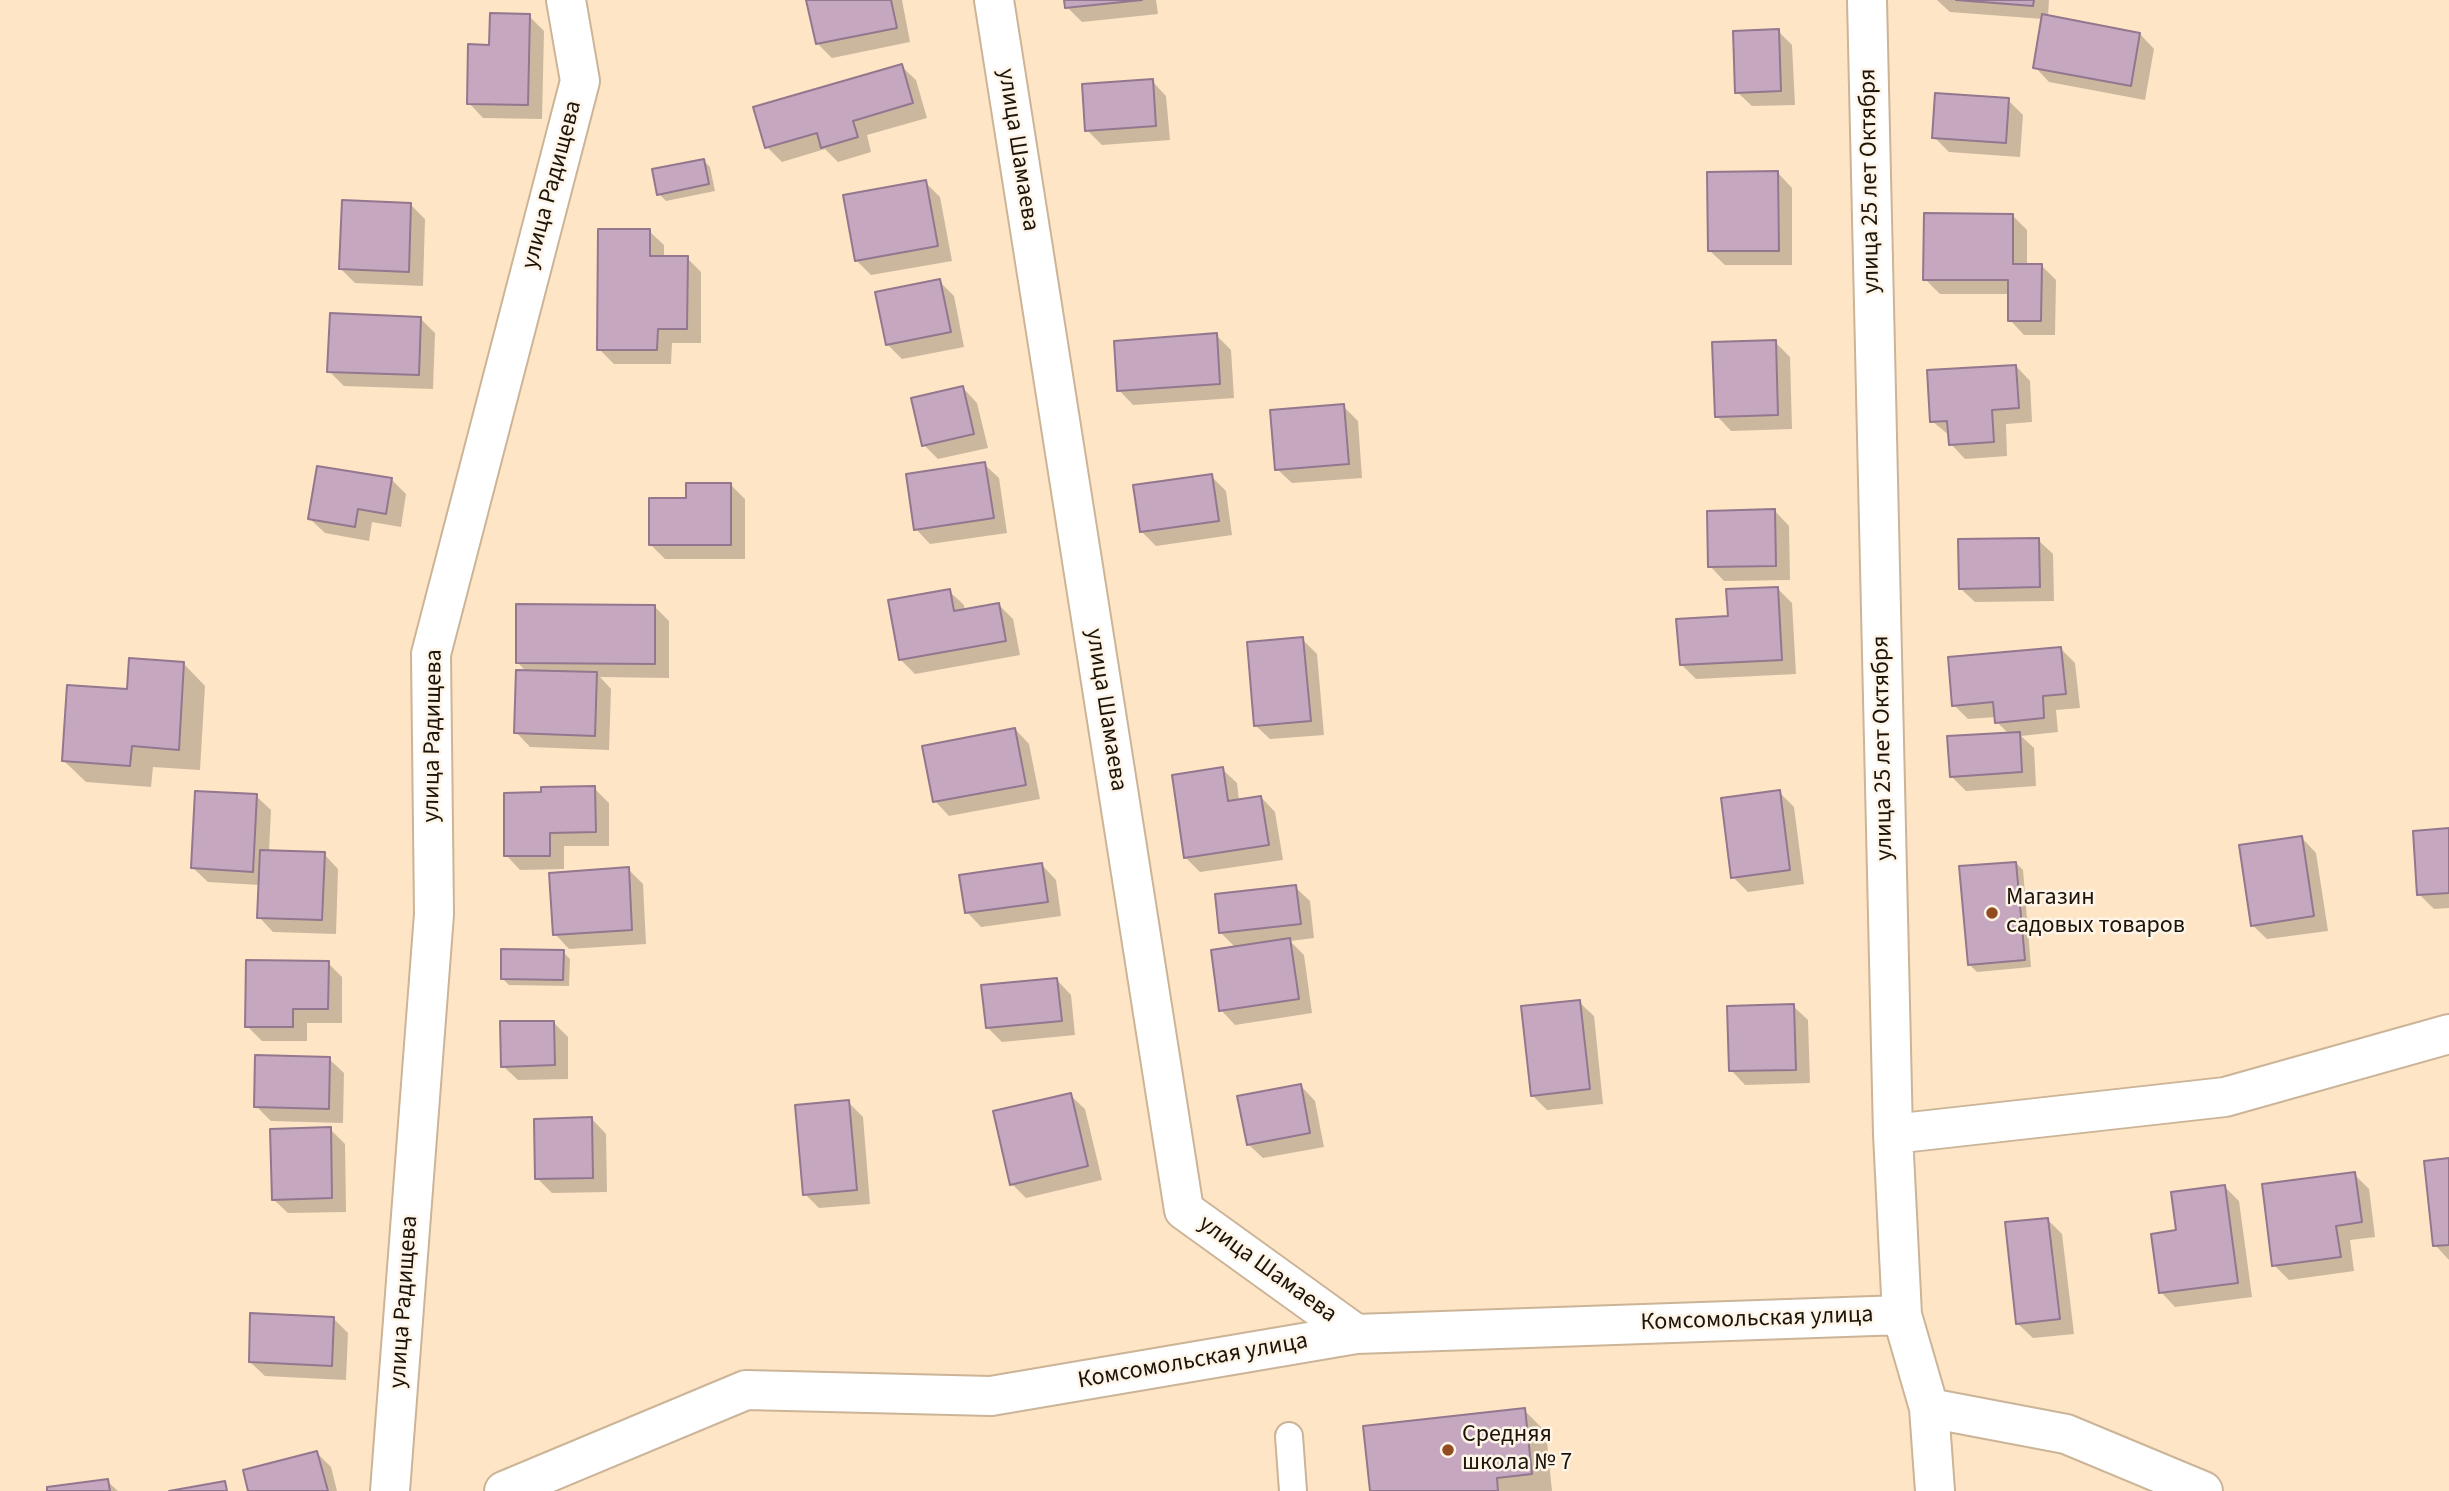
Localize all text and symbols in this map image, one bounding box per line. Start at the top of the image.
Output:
street label: улица Шамаева [990,67,1044,233]
street label: улица 25 лет Октября [1855,68,1887,294]
street label: улица Радищева [517,98,589,272]
street label: улица Шамаева [1078,627,1132,793]
street label: улица 25 лет Октября [1868,635,1900,861]
street label: улица Радищева [418,649,450,823]
place label: Магазин садовых товаров [2006,885,2185,941]
marker: Магазин садовых товаров [1984,905,2000,921]
street label: улица Шамаева [1192,1210,1342,1330]
street label: улица Радищева [385,1215,425,1389]
street label: Комсомольская улица [1640,1302,1874,1338]
street label: Комсомольская улица [1076,1328,1310,1396]
place label: Средняя школа № 7 [1462,1422,1572,1478]
marker: Средняя школа № 7 [1440,1442,1456,1458]

